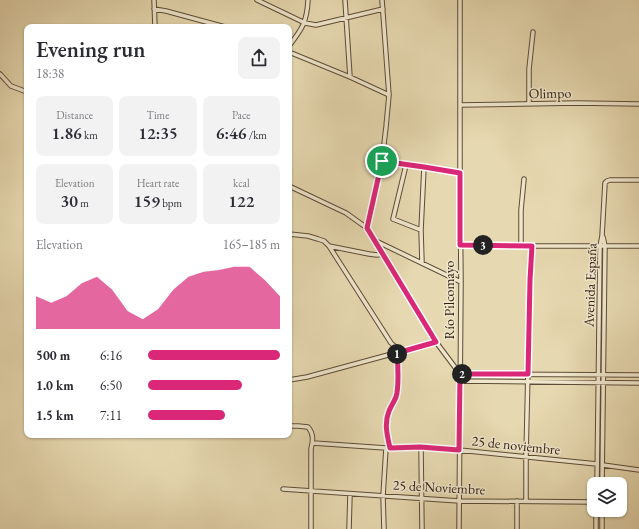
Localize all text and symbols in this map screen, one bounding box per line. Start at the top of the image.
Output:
text: Evening run [36,35,145,64]
button: share [238,37,280,79]
text: 18:38 [36,65,64,82]
street label: Olimpo [529,84,572,102]
text: Distance [56,108,93,122]
text: Time [147,108,169,122]
text: Pace [232,108,251,122]
text: 1.86 [52,122,82,144]
text: 12:35 [138,122,178,144]
text: 6:46 [216,122,247,144]
text: km [82,128,98,142]
text: /km [247,128,267,142]
pin [365,144,399,178]
icon: arrive [371,150,393,172]
text: Elevation [55,176,94,190]
text: Heart rate [137,176,179,190]
text: kcal [233,176,250,190]
text: 30 [61,190,78,212]
text: 159 [134,190,160,212]
text: 122 [228,190,254,212]
text: m [78,196,89,210]
text: bpm [160,196,182,210]
pin: 3 [473,235,493,255]
text: Elevation [36,236,83,253]
text: 165–185 m [223,236,280,253]
text: 3 [480,238,486,252]
street label: Avenida España [580,242,600,328]
street label: Río Pilcomayo [440,260,458,340]
pin: 1 [387,344,407,364]
text: 500 m [36,347,70,364]
text: 6:16 [100,347,122,364]
text: 1 [394,347,400,361]
pin: 2 [452,364,472,384]
text: 2 [459,367,465,381]
text: 1.0 km [36,377,74,394]
text: 6:50 [100,377,122,394]
text: 1.5 km [36,407,74,424]
text: 7:11 [100,407,122,424]
street label: 25 de noviembre [471,431,562,459]
street label: 25 de Noviembre [392,476,486,498]
map controls [587,477,627,517]
button: layers [587,477,627,517]

